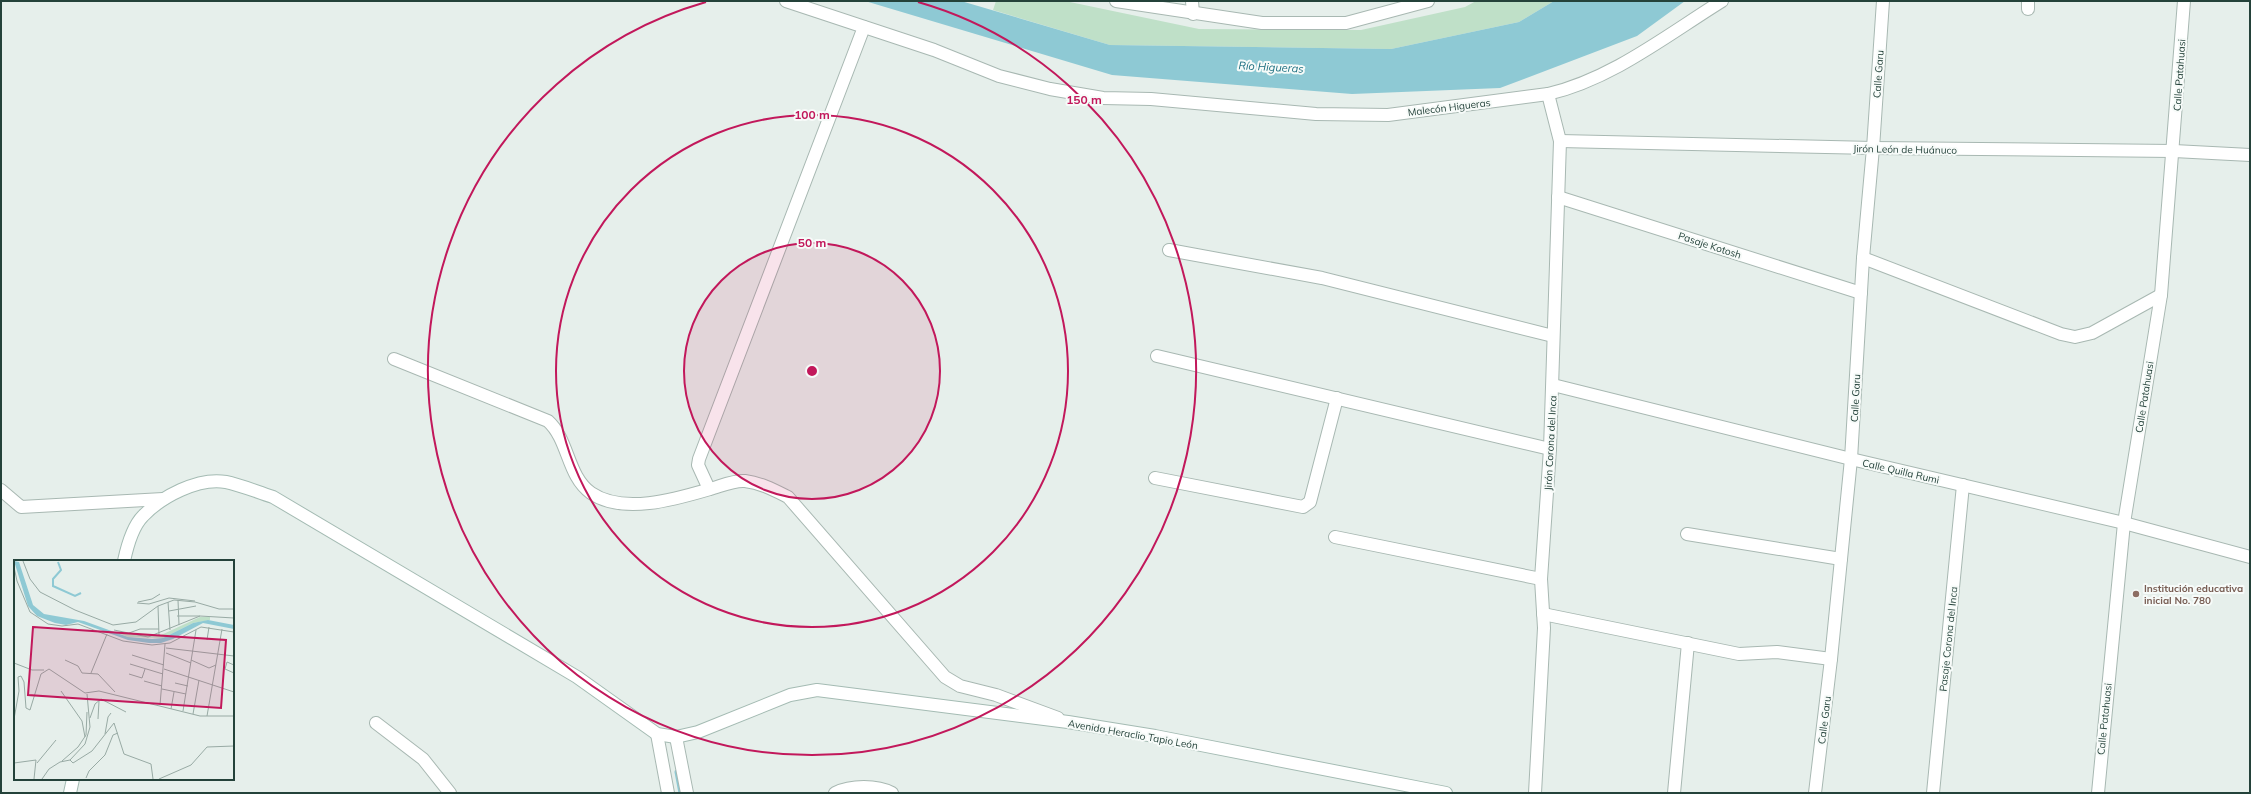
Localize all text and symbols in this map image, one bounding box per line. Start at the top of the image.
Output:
street label: Calle Patahuasi [2170,39,2189,112]
street label: Calle Garu [1870,50,1887,99]
water label: Río Higueras [1238,58,1305,76]
text: 150 m [1066,92,1102,107]
street label: Malecón Higueras [1407,96,1491,119]
text: 100 m [794,107,830,122]
street label: Jirón León de Huánuco [1853,142,1957,157]
street label: Pasaje Kotosh [1677,229,1743,262]
text: 50 m [798,235,826,250]
street label: Calle Patahuasi [2132,360,2157,434]
centre of rings [805,364,819,378]
street label: Calle Garu [1848,374,1863,422]
street label: Jirón Corona del Inca [1542,395,1559,491]
street label: Calle Quilla Rumi [1861,456,1941,487]
inset map [14,560,234,780]
place label: Institución educativa inicial No. 780 [2144,582,2243,607]
street label: Pasaje Corona del Inca [1937,586,1960,692]
marker: Institución educativa inicial No. 780 [2131,589,2141,599]
street label: Calle Patahuasi [2094,682,2115,756]
street label: Calle Garu [1815,695,1834,745]
street label: Avenida Heraclio Tapio León [1067,717,1199,752]

